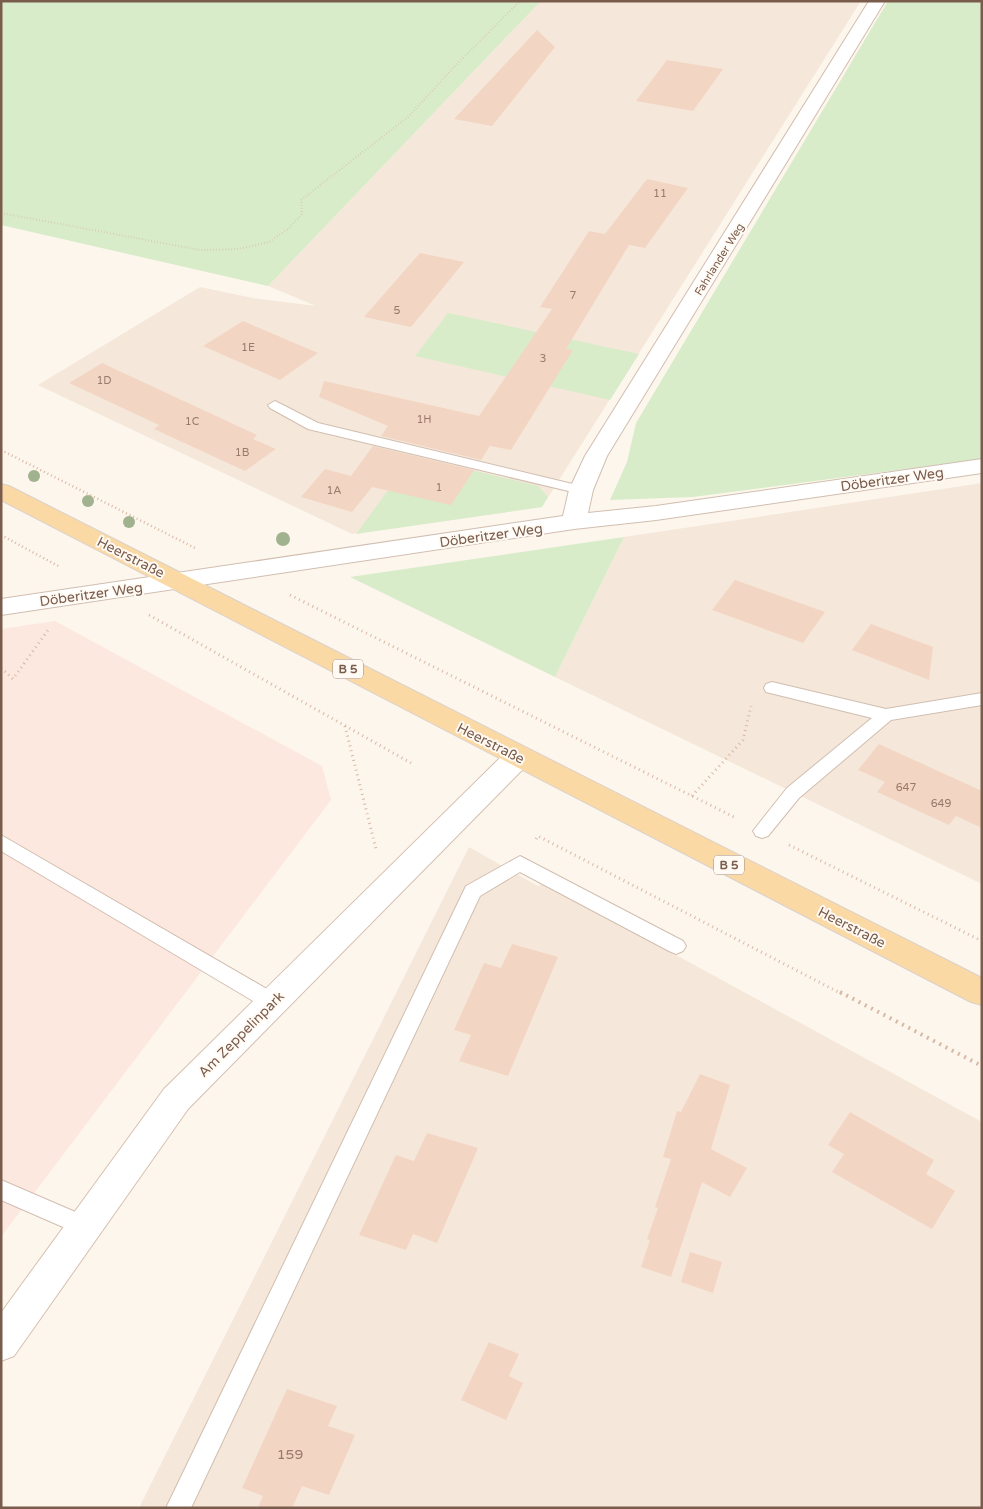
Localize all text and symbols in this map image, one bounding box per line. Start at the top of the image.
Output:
house number: 11 [653,187,667,200]
street label: Fahrlander Weg [692,221,747,298]
house number: 7 [570,289,577,302]
house number: 5 [394,304,401,317]
house number: 1E [241,341,255,354]
house number: 3 [540,352,547,365]
house number: 1D [96,374,112,387]
house number: 1H [416,413,432,426]
house number: 1C [185,415,200,428]
house number: 1B [235,446,250,459]
street label: Döberitzer Weg [839,464,945,495]
house number: 1 [436,481,442,494]
house number: 1A [326,484,342,497]
street label: Döberitzer Weg [438,520,544,551]
street label: Heerstraße [94,533,167,582]
street label: Döberitzer Weg [38,579,144,610]
road number: B 5 [333,660,363,679]
street label: Heerstraße [454,719,527,768]
house number: 647 [896,781,916,794]
house number: 649 [931,797,951,810]
road number: B 5 [714,856,744,874]
street label: Heerstraße [815,903,888,952]
street label: Am Zeppelinpark [195,988,288,1081]
house number: 159 [277,1446,303,1463]

